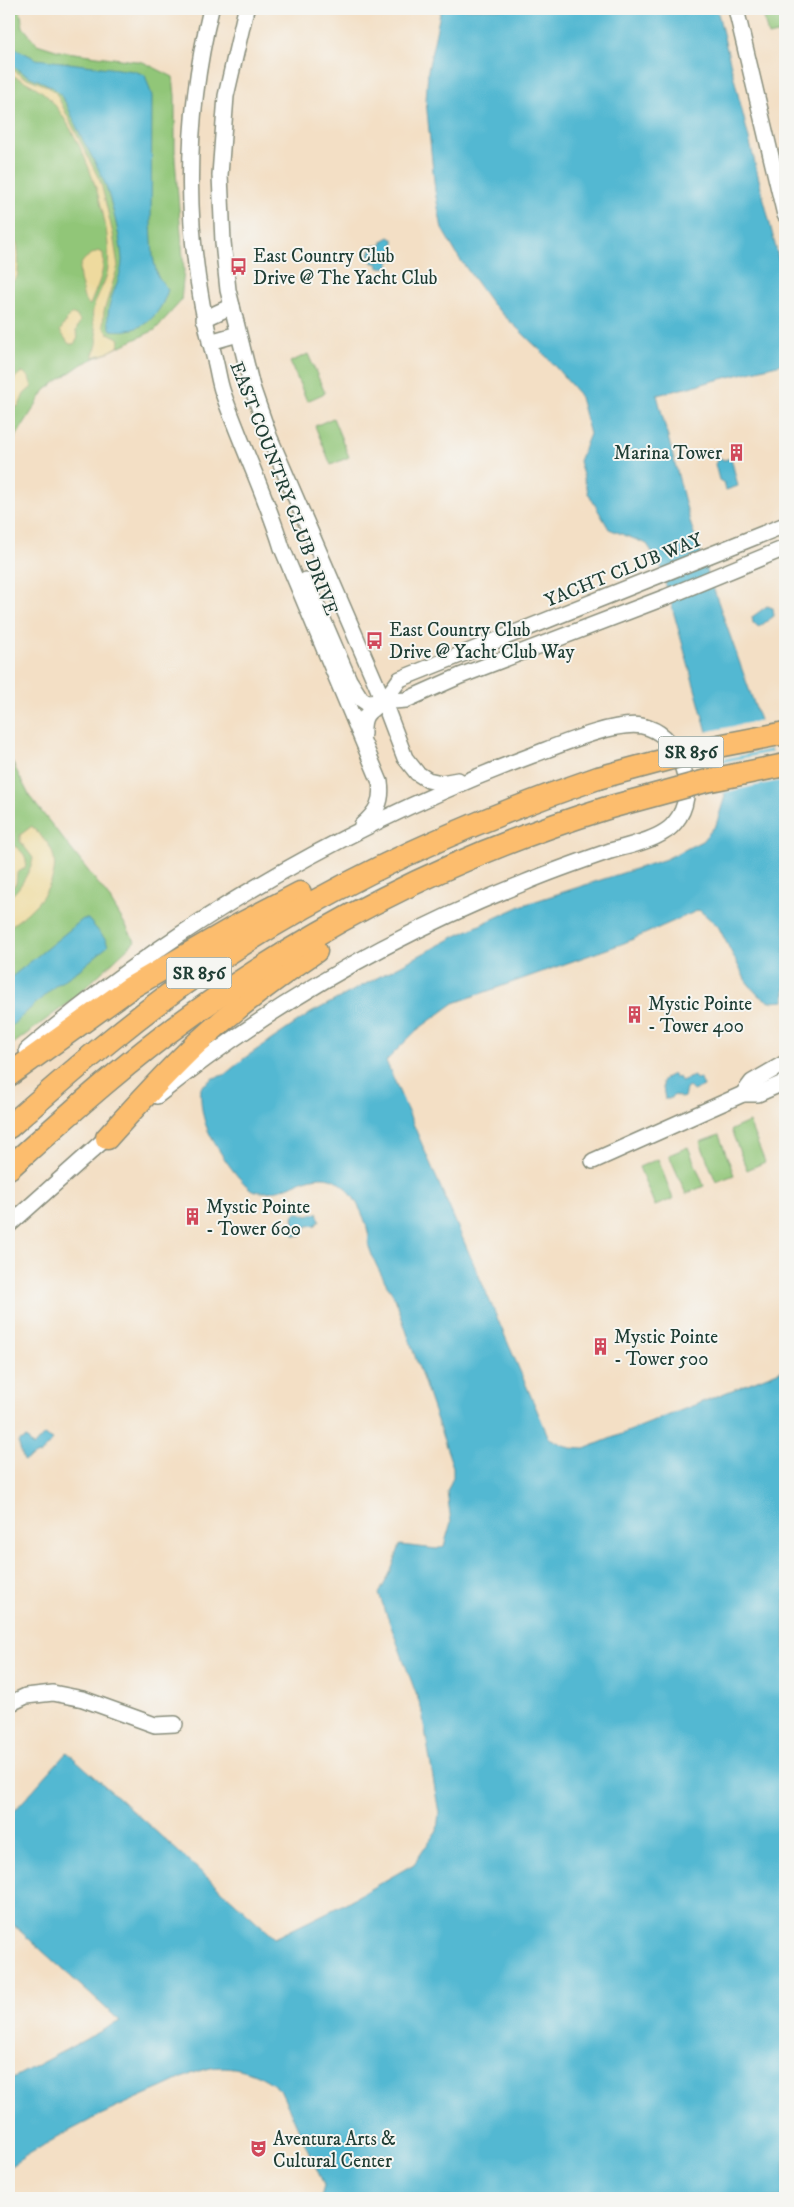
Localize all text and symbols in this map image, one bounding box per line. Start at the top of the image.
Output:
place label: East Country Club Drive @ The Yacht Club [253,245,438,290]
bus stop icon: East Country Club Drive @ The Yacht Club [229,256,249,276]
street label: EAST COUNTRY CLUB DRIVE [224,358,343,619]
place label: Marina Tower [614,442,722,465]
building icon: Marina Tower [726,442,746,462]
street label: YACHT CLUB WAY [541,528,707,613]
place label: East Country Club Drive @ Yacht Club Way [389,619,576,664]
bus stop icon: East Country Club Drive @ Yacht Club Way [365,630,385,650]
road number: SR 856 [658,736,724,768]
road number: SR 856 [166,958,232,988]
place label: Mystic Pointe - Tower 400 [648,993,752,1038]
building icon: Mystic Pointe - Tower 400 [624,1004,644,1024]
place label: Mystic Pointe - Tower 600 [206,1196,310,1241]
building icon: Mystic Pointe - Tower 600 [182,1207,202,1227]
place label: Mystic Pointe - Tower 500 [614,1326,718,1371]
building icon: Mystic Pointe - Tower 500 [590,1337,610,1357]
place label: Aventura Arts & Cultural Center [273,2128,396,2173]
theatre icon: Aventura Arts & Cultural Center [249,2139,269,2159]

